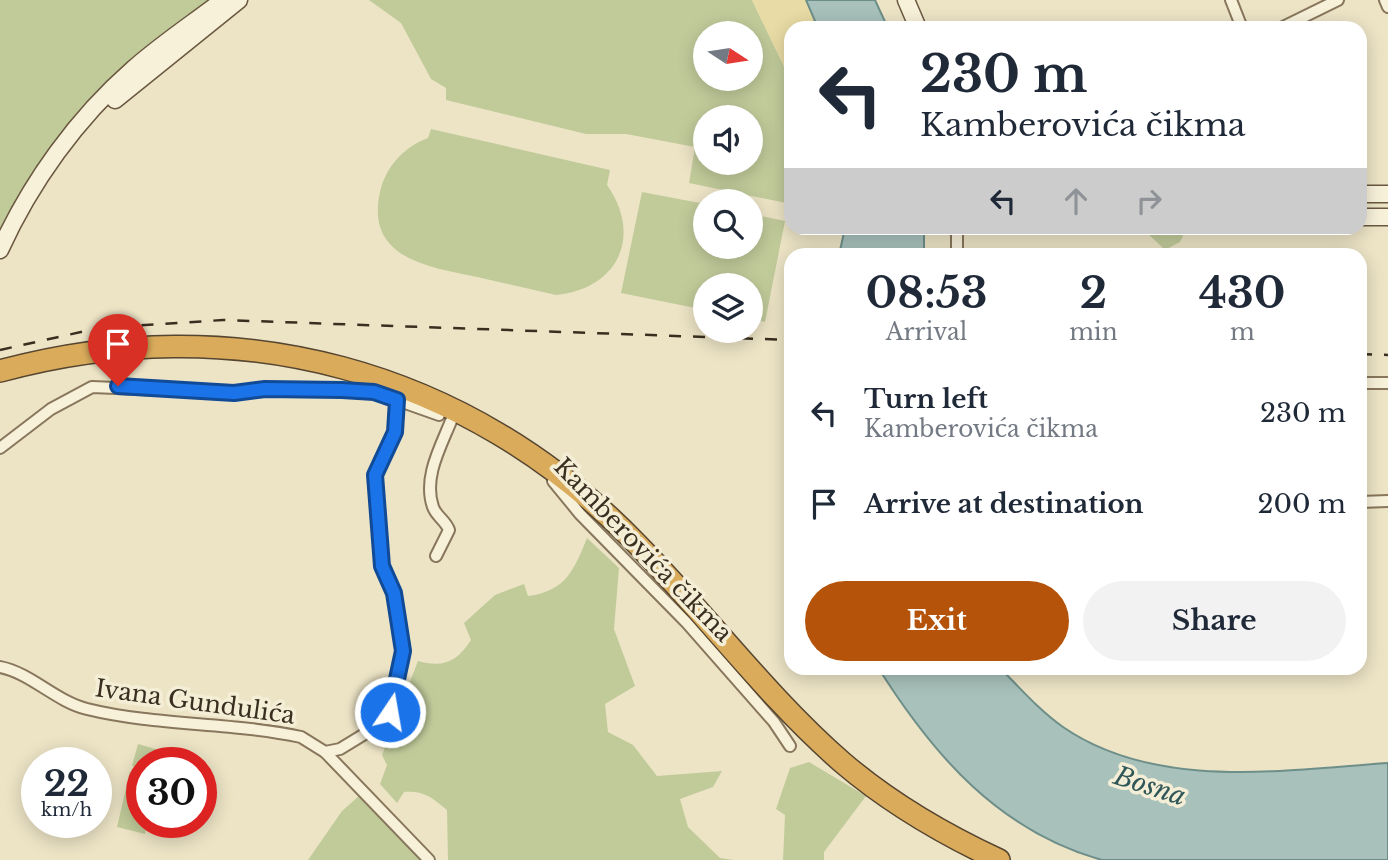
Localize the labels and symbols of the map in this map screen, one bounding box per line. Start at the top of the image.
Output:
north arrow [693,21,763,91]
pin [88,314,148,386]
street label: Kamberovića čikma [548,452,739,648]
street label: Ivana Gundulića [93,673,297,730]
position arrow [353,675,427,749]
speed limit sign: 30 [126,747,217,838]
water label: Bosna [1109,759,1190,813]

